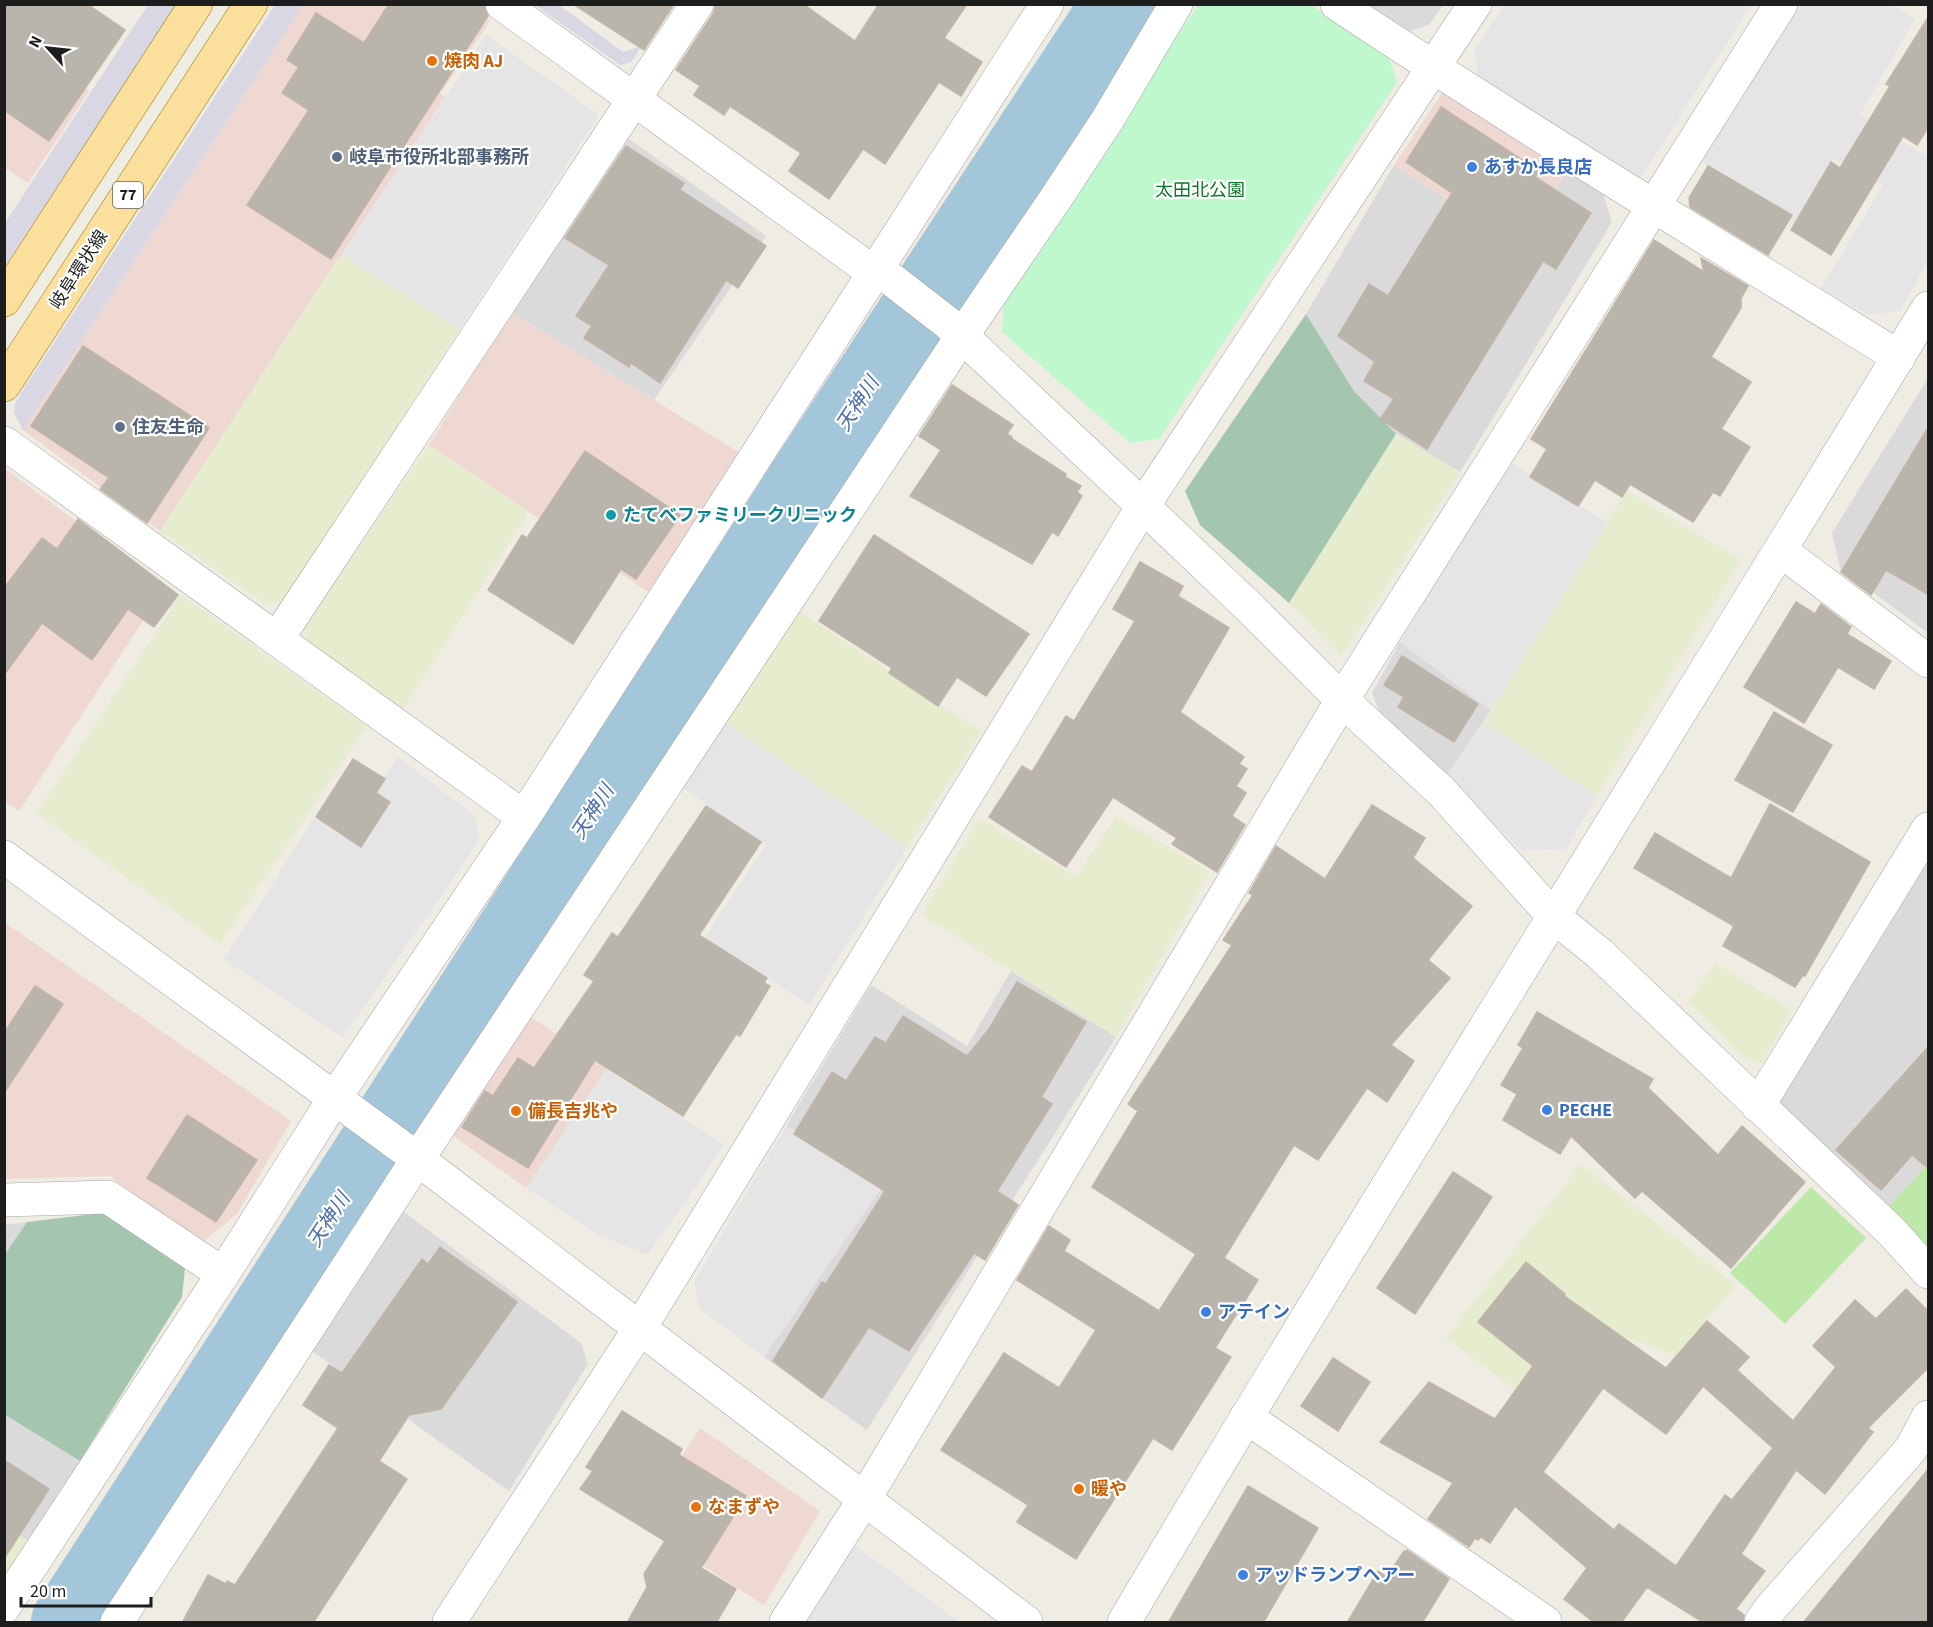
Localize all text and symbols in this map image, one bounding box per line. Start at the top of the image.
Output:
north arrow [18,18,78,78]
text: N [23,32,48,51]
place label: 焼肉 AJ [444,49,503,74]
marker: 焼肉 AJ [425,54,439,68]
place label: 岐阜市役所北部事務所 [349,145,529,170]
marker: 岐阜市役所北部事務所 [330,150,344,164]
place label: あすか長良店 [1484,155,1592,180]
marker: あすか長良店 [1465,160,1479,174]
park label: 太田北公園 [1155,178,1245,203]
road number: 77 [113,182,143,208]
street label: 岐阜環状線 [44,225,114,315]
water label: 天神川 [830,370,887,437]
place label: 住友生命 [132,415,204,440]
marker: 住友生命 [113,420,127,434]
place label: たてべファミリークリニック [623,503,857,528]
marker: たてべファミリークリニック [604,508,618,522]
water label: 天神川 [565,778,622,845]
place label: PECHE [1559,1098,1612,1123]
place label: 備長吉兆や [528,1099,618,1124]
marker: PECHE [1540,1103,1554,1117]
marker: 備長吉兆や [509,1104,523,1118]
water label: 天神川 [301,1186,358,1253]
place label: アテイン [1218,1300,1290,1325]
marker: アテイン [1199,1305,1213,1319]
place label: 暖や [1091,1477,1127,1502]
marker: 暖や [1072,1482,1086,1496]
place label: なまずや [708,1495,780,1520]
marker: なまずや [689,1500,703,1514]
place label: アッドランプヘアー [1255,1563,1415,1588]
marker: アッドランプヘアー [1236,1568,1250,1582]
scale bar [21,1570,152,1608]
text: 20 m [30,1579,66,1604]

